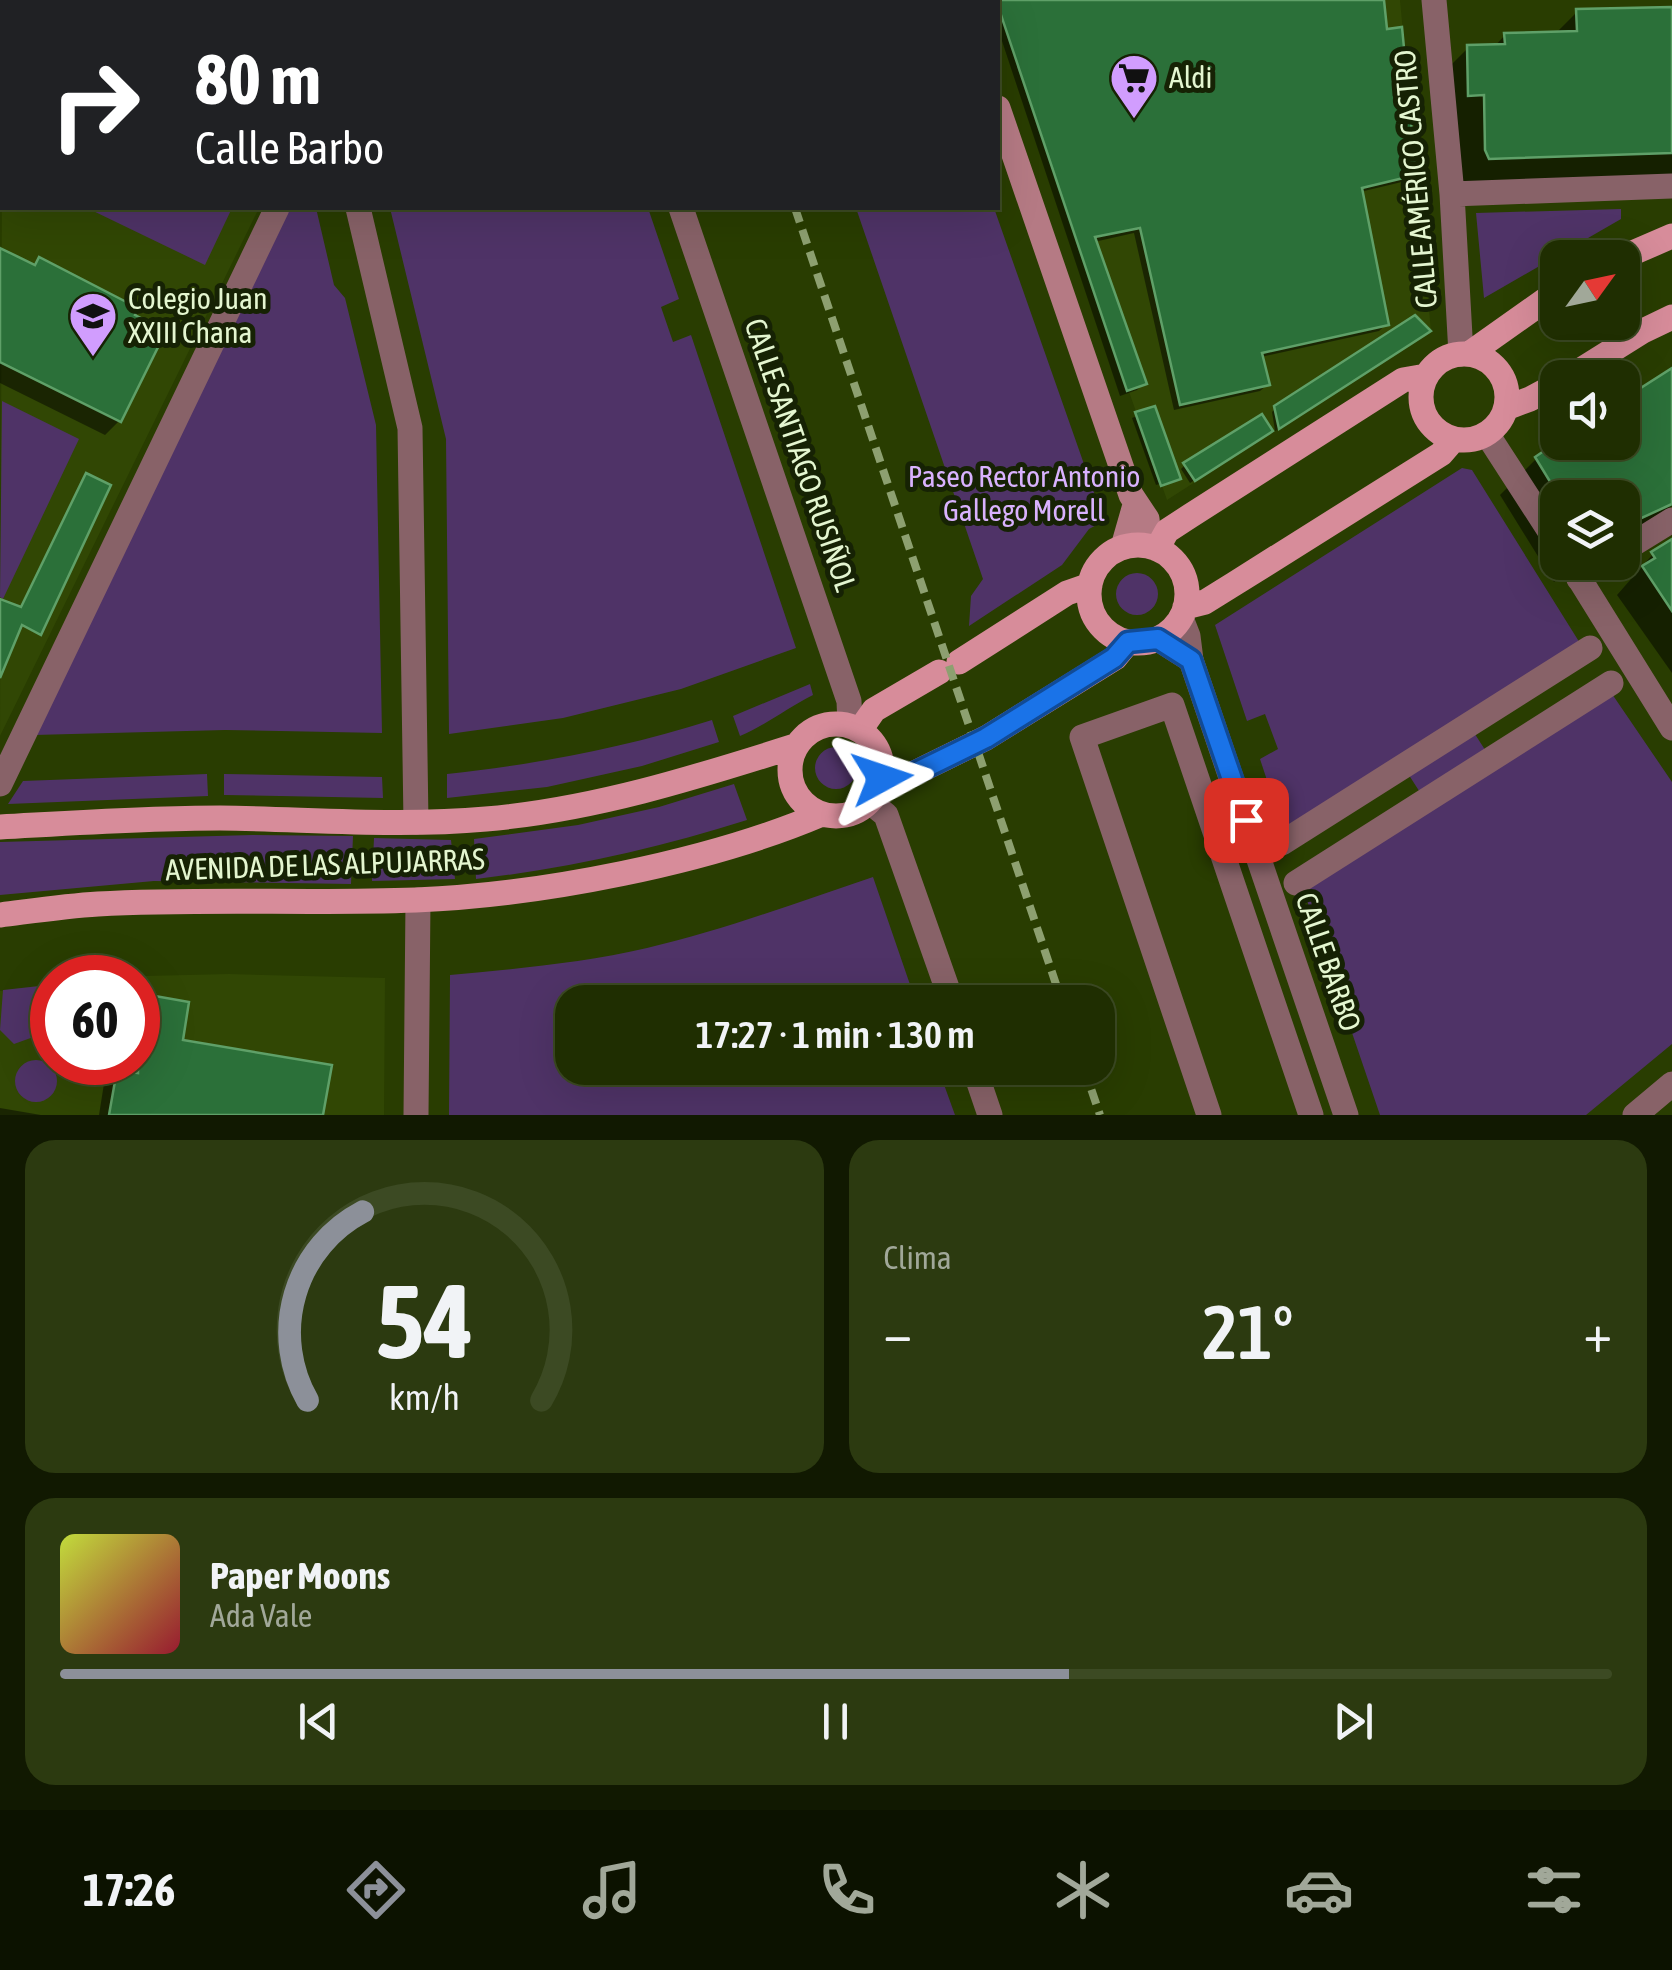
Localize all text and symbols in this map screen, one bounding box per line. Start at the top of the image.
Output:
text: 80 m [195,39,321,119]
icon: right [30,40,160,170]
street label: CALLE AMÉRICO CASTRO [1387,48,1443,310]
supermarket icon: Aldi [1108,52,1160,120]
place label: Aldi [1169,60,1212,94]
text: Calle Barbo [195,122,384,174]
north arrow [1540,240,1640,340]
map controls [1540,240,1640,580]
place label: Colegio Juan XXIII Chana [128,281,267,349]
school or university icon: Colegio Juan XXIII Chana [67,290,119,358]
street label: CALLE SANTIAGO RUSIÑOL [738,314,864,596]
button: sound [1540,360,1640,460]
park label: Paseo Rector Antonio Gallego Morell [908,459,1140,527]
button: layers [1540,480,1640,580]
position arrow [830,726,934,830]
pin [1204,778,1289,863]
icon: arrive [1219,793,1274,848]
street label: AVENIDA DE LAS ALPUJARRAS [165,841,485,887]
street label: CALLE BARBO [1289,888,1368,1035]
speed limit sign: 60 [30,955,160,1085]
text: 17:27 · 1 min · 130 m [695,1013,975,1056]
text: Clima [884,1239,952,1276]
text: 54 [375,1261,473,1380]
text: 21° [1202,1289,1293,1375]
text: − [884,1301,912,1364]
text: + [1583,1301,1612,1364]
text: km/h [389,1377,460,1418]
text: Paper Moons [210,1554,390,1597]
text: Ada Vale [210,1597,312,1634]
icon: previous [291,1694,346,1749]
icon: pause [808,1694,863,1749]
icon: next [1326,1694,1381,1749]
icon: directions [341,1855,411,1925]
icon: music [577,1855,647,1925]
icon: phone [812,1855,882,1925]
icon: climate [1048,1855,1118,1925]
icon: car [1284,1855,1354,1925]
icon: filters [1519,1855,1589,1925]
text: 17:26 [83,1864,175,1916]

